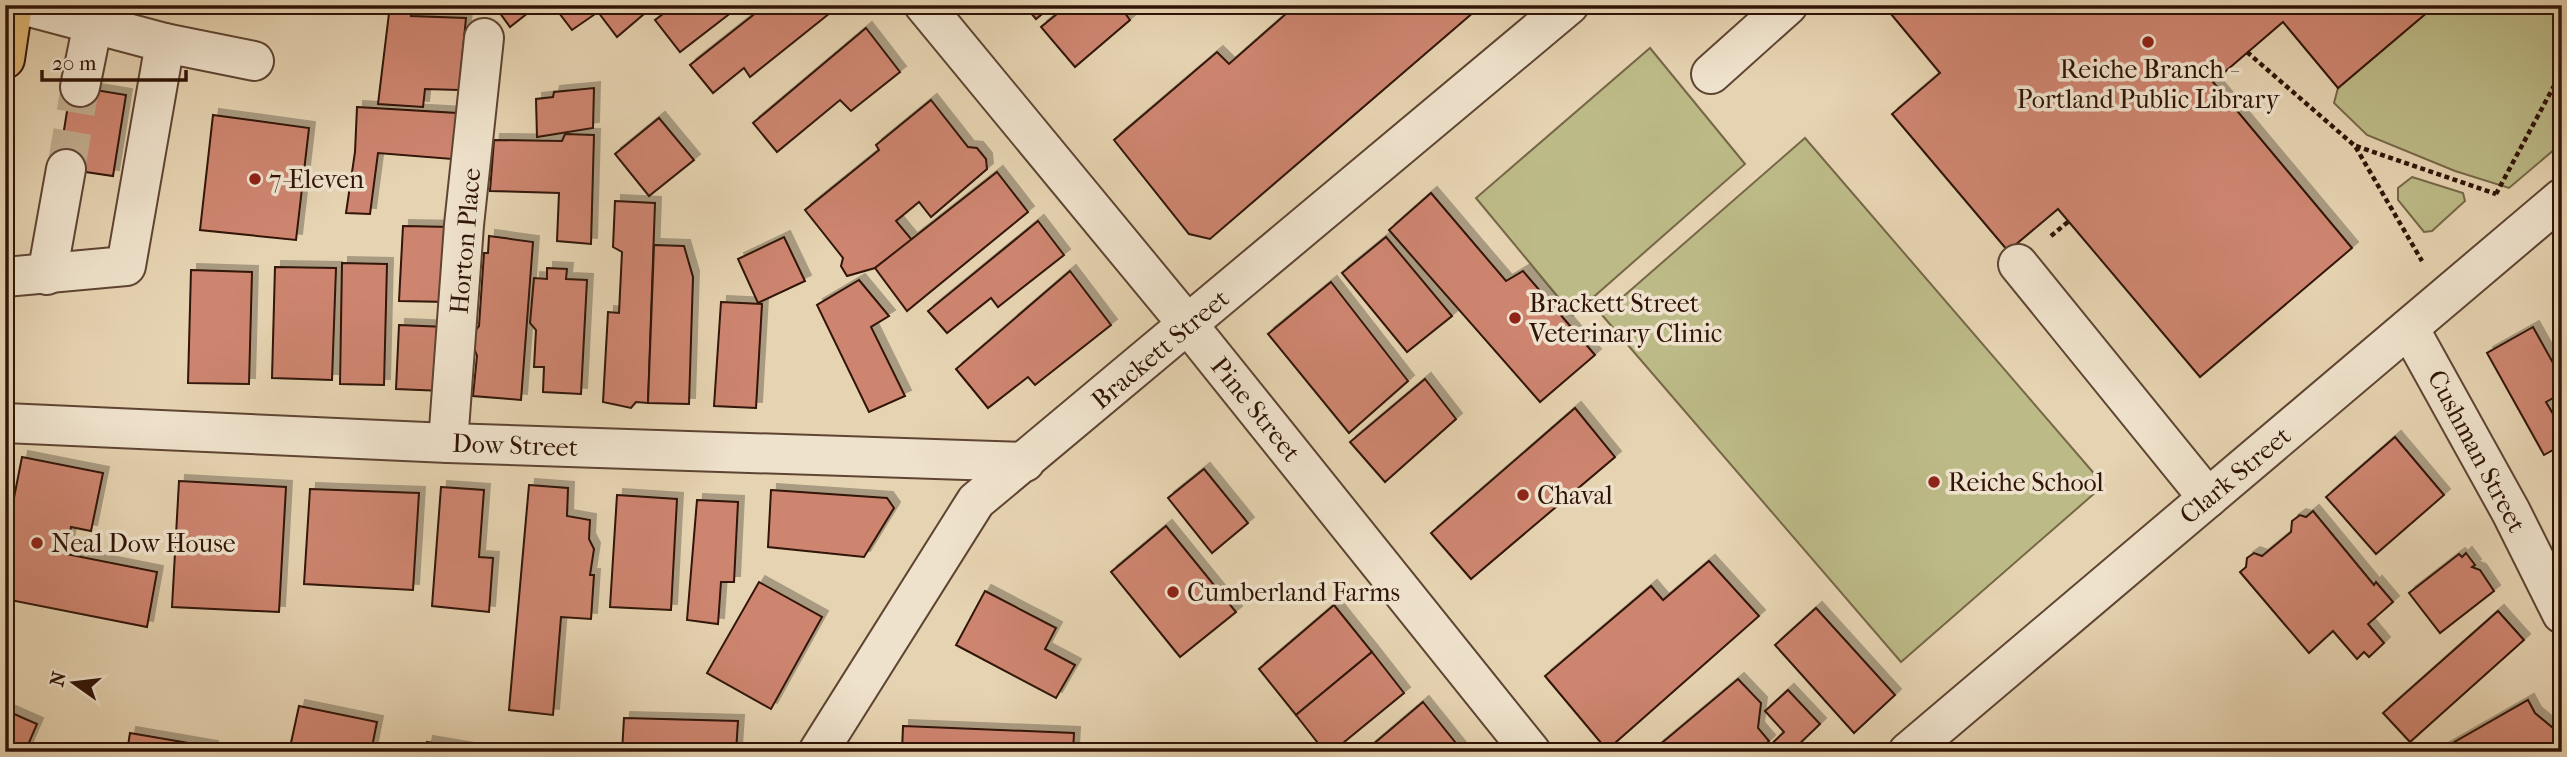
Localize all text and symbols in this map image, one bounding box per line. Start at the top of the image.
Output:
marker: Reiche Branch - Portland Public Library [2140,34,2156,50]
scale bar [42,38,186,82]
text: 20 m [52,51,97,75]
place label: Reiche Branch - Portland Public Library [2017,54,2280,115]
place label: 7-Eleven [269,164,364,195]
street label: Horton Place [444,167,487,315]
marker: 7-Eleven [247,171,263,187]
street label: Brackett Street [1085,282,1236,416]
place label: Brackett Street Veterinary Clinic [1528,288,1722,349]
marker: Brackett Street Veterinary Clinic [1507,310,1523,326]
street label: Pine Street [1204,351,1308,468]
street label: Cushman Street [2421,365,2533,538]
street label: Clark Street [2174,420,2298,531]
street label: Dow Street [451,428,579,463]
place label: Reiche School [1948,467,2104,498]
marker: Reiche School [1926,474,1942,490]
place label: Chaval [1537,480,1613,511]
marker: Chaval [1515,487,1531,503]
place label: Neal Dow House [51,528,236,559]
marker: Neal Dow House [29,535,45,551]
place label: Cumberland Farms [1187,577,1400,608]
marker: Cumberland Farms [1165,584,1181,600]
north arrow [38,648,108,718]
text: N [46,669,71,689]

